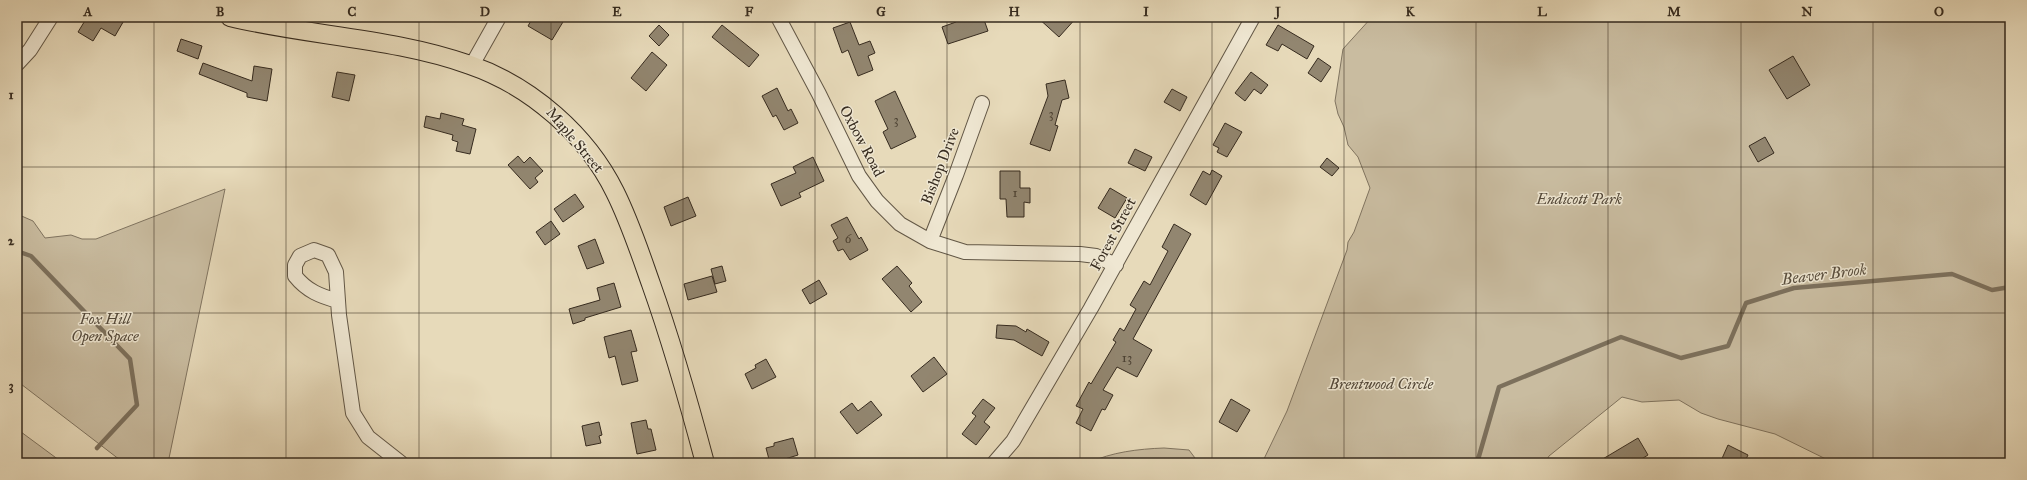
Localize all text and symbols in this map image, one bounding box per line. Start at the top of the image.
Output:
text: A [83,4,93,20]
text: B [216,4,225,20]
text: C [348,4,357,20]
text: D [480,4,490,20]
text: E [612,4,622,20]
text: F [745,4,754,20]
text: G [876,4,886,20]
text: H [1008,4,1020,20]
text: I [1143,4,1149,20]
text: J [1273,4,1281,20]
text: K [1405,4,1415,20]
text: L [1537,4,1547,20]
text: M [1667,4,1681,20]
text: N [1801,4,1813,20]
text: O [1934,4,1944,20]
text: 1 [8,87,14,103]
street label: Oxbow Road [836,102,888,180]
street label: Maple Street [542,104,608,177]
house number: 3 [1048,106,1054,122]
house number: 3 [893,112,899,128]
street label: Bishop Drive [917,125,963,207]
house number: 1 [1012,185,1018,201]
park label: Endicott Park [1535,190,1622,208]
street label: Forest Street [1086,194,1140,274]
house number: 6 [845,231,852,247]
text: 2 [8,233,15,249]
water label: Beaver Brook [1780,259,1867,289]
park label: Fox Hill Open Space [72,310,139,346]
house number: 13 [1122,350,1132,366]
park label: Brentwood Circle [1328,375,1433,393]
text: 3 [8,378,14,394]

